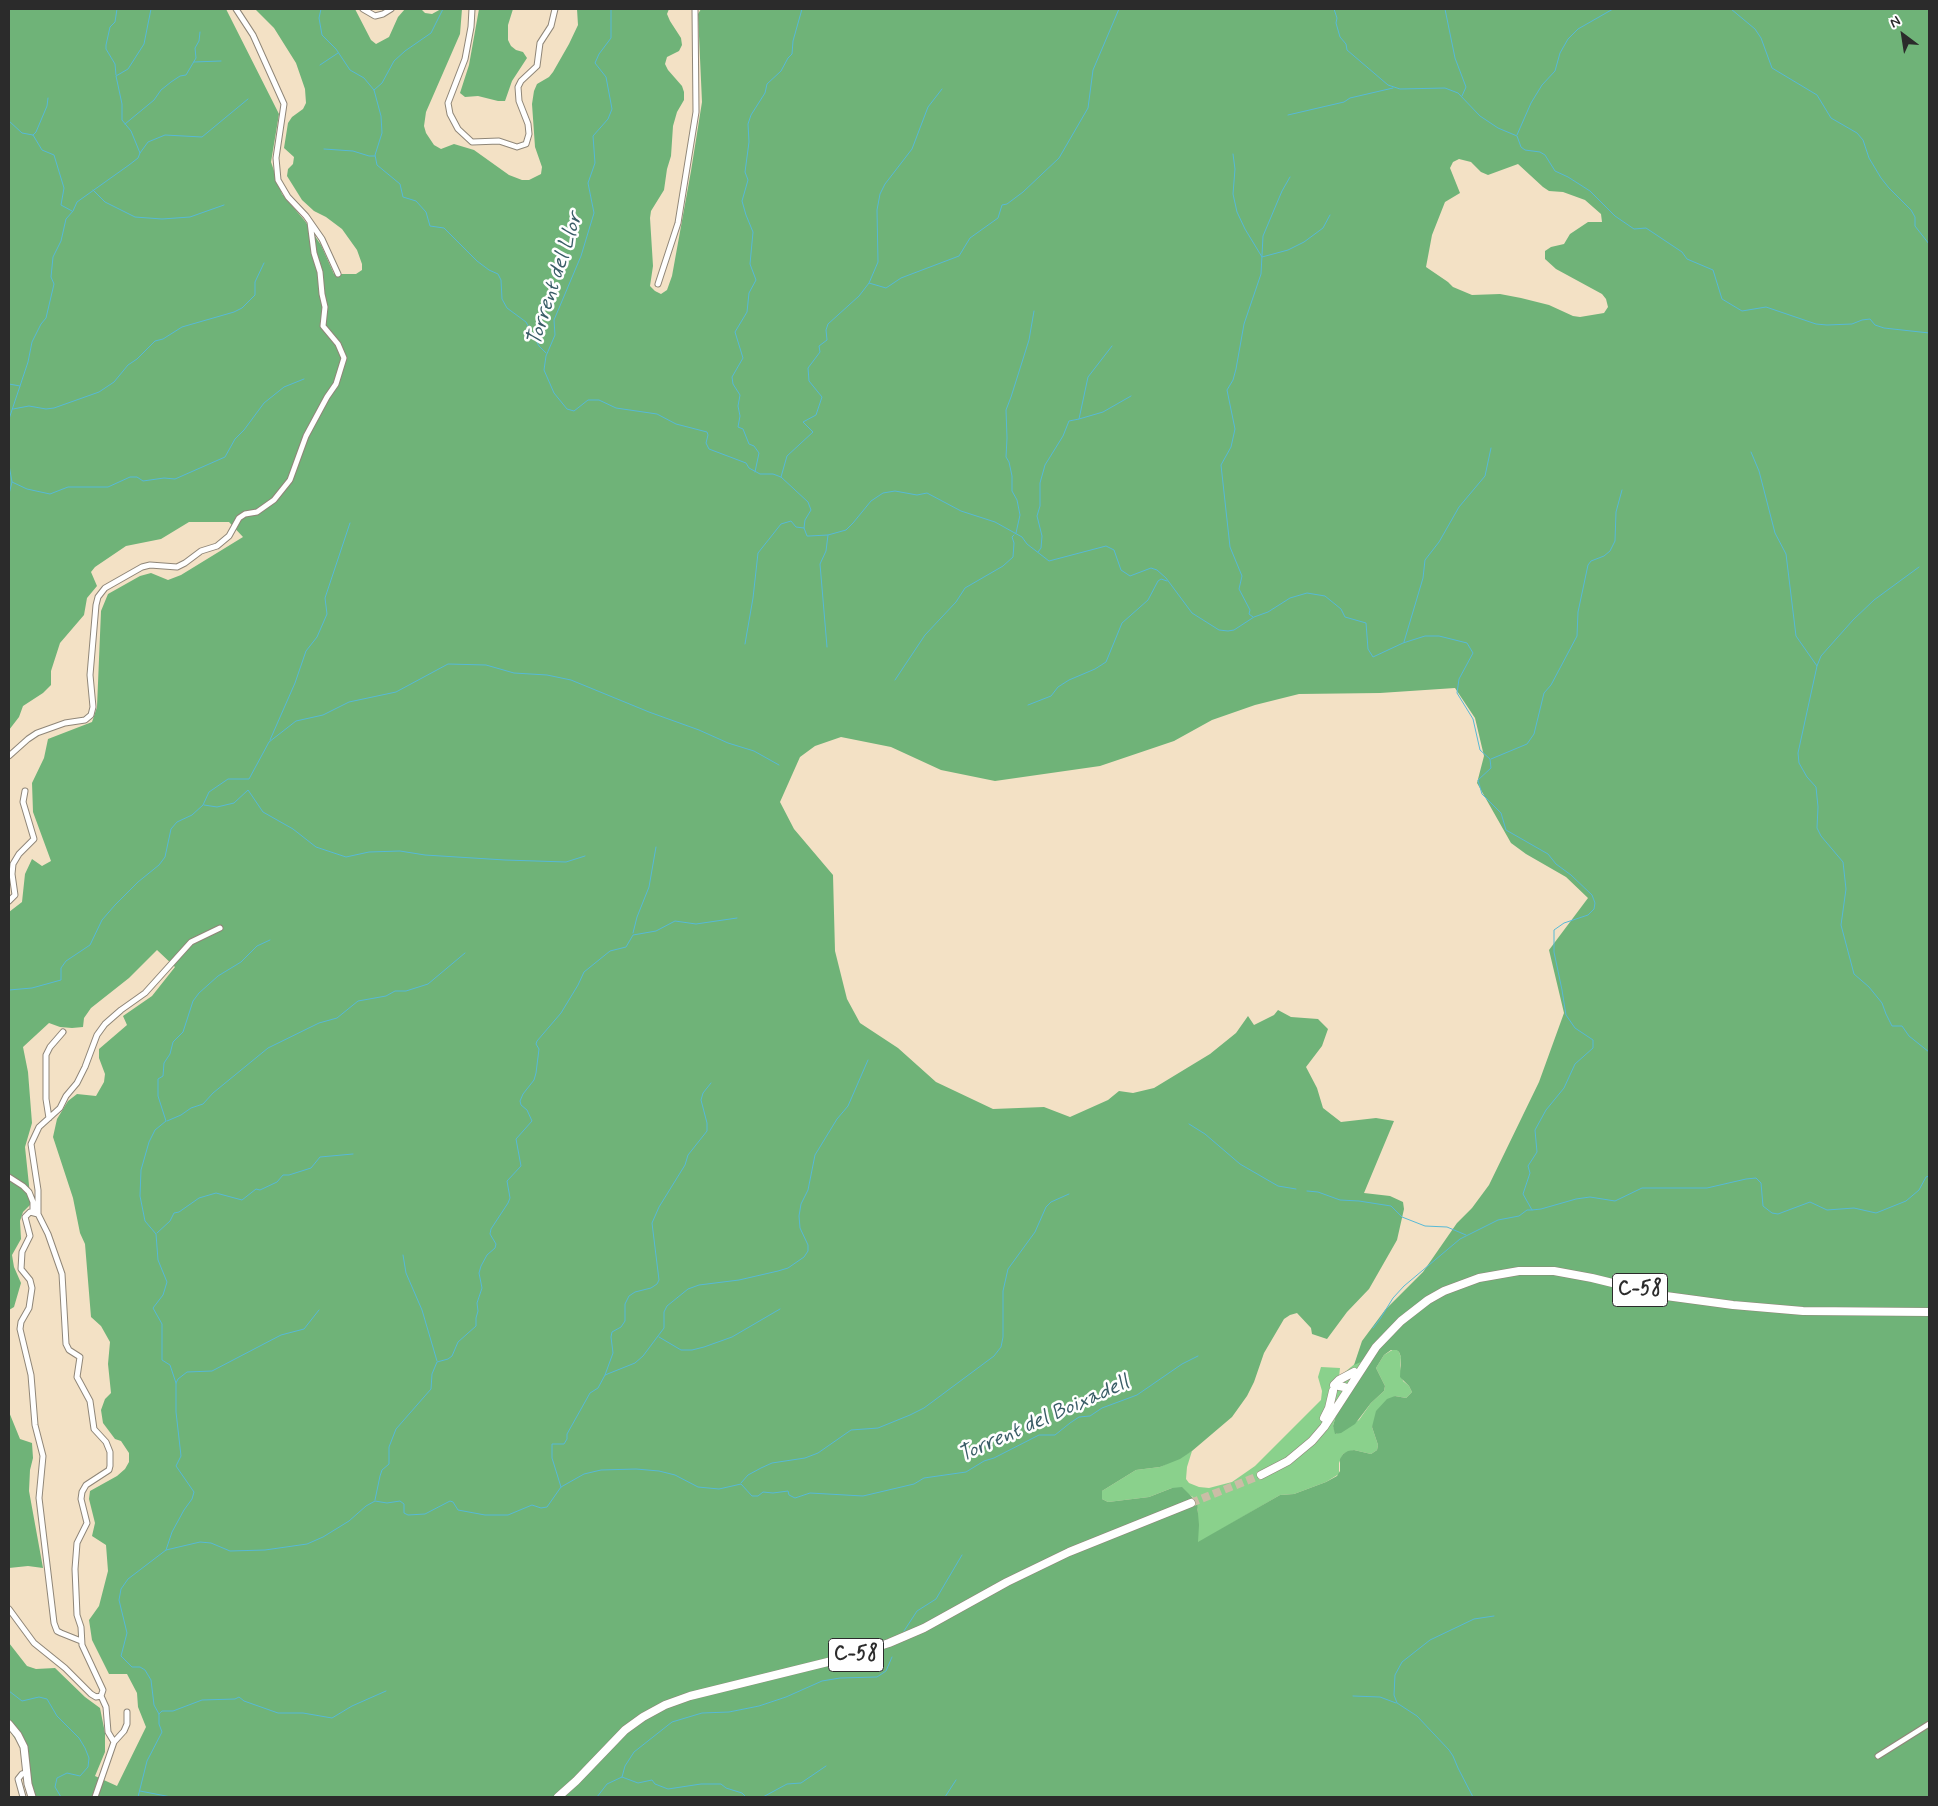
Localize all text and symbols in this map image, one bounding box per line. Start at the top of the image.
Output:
north arrow [1878,10,1928,60]
text: N [1887,12,1904,32]
water label: Torrent del Llor [523,210,589,350]
road number: C-58 [1612,1274,1668,1306]
water label: Torrent del Boixadell [955,1371,1133,1469]
road number: C-58 [828,1638,884,1672]

